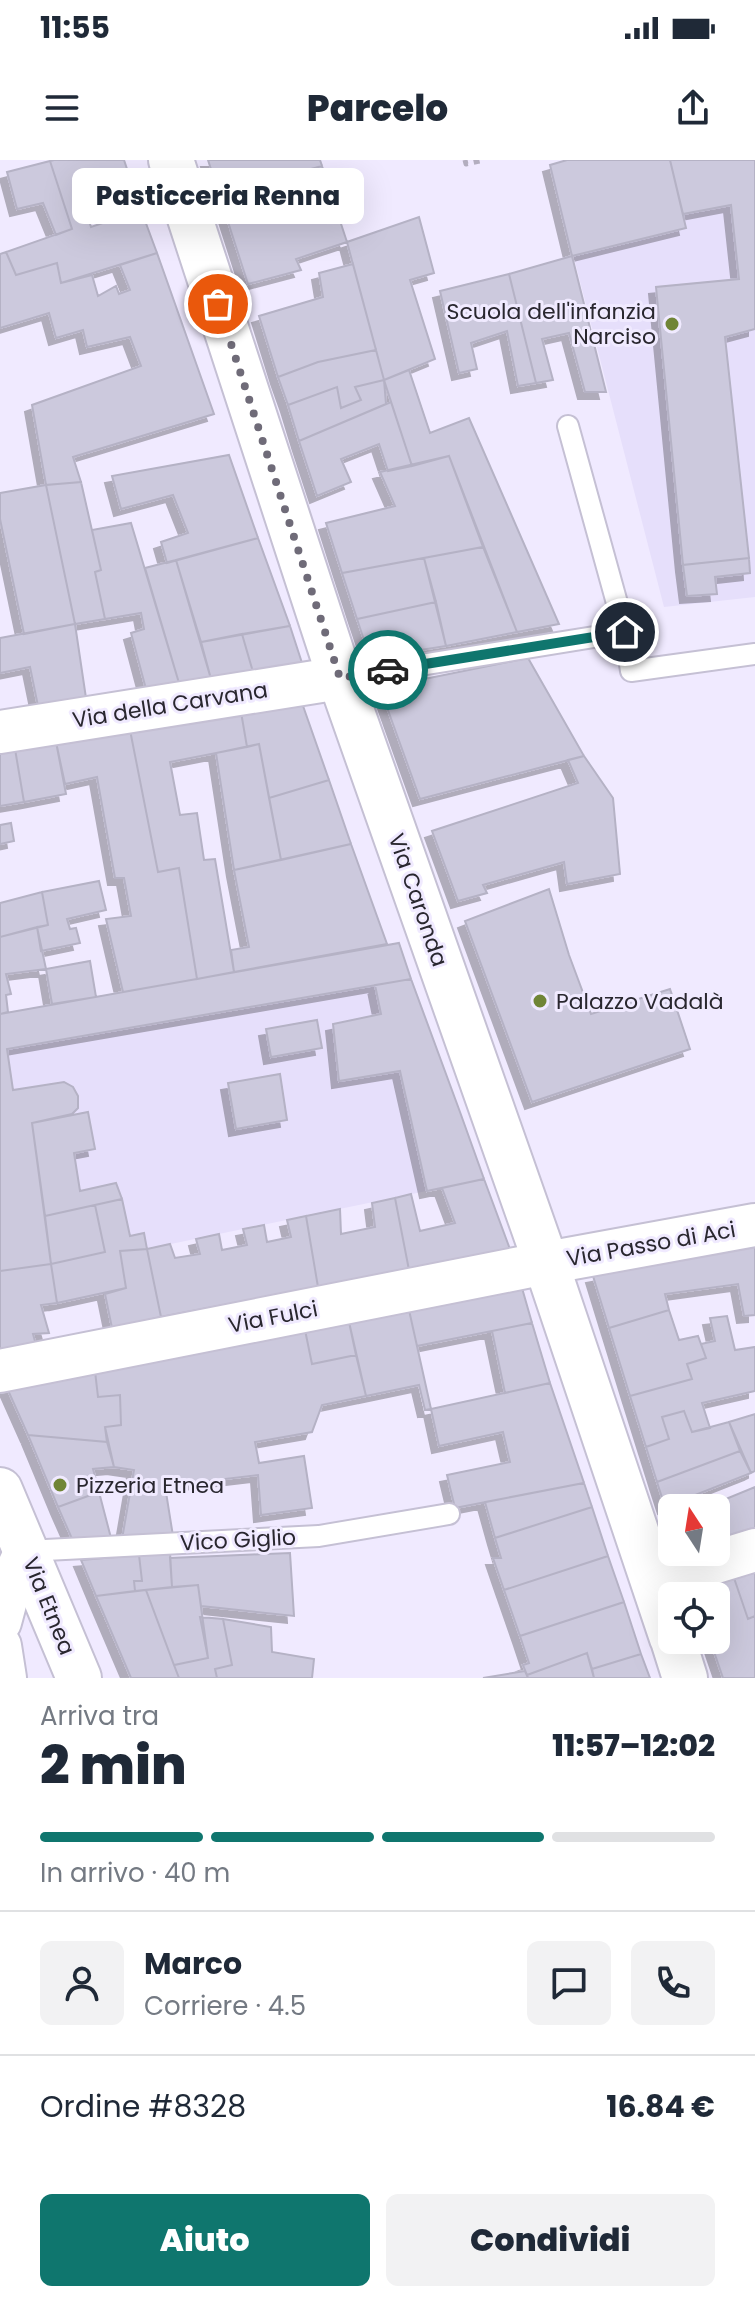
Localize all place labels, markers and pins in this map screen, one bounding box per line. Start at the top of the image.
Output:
callout: Pasticceria Renna [72,168,364,224]
pin [184,270,252,338]
place label: Scuola dell'infanzia Narciso [447,296,656,352]
marker: Scuola dell'infanzia Narciso [663,315,681,333]
pin [591,598,659,666]
place label: Palazzo Vadalà [556,986,724,1017]
marker: Palazzo Vadalà [531,992,549,1010]
place label: Pizzeria Etnea [76,1470,224,1501]
marker: Pizzeria Etnea [51,1476,69,1494]

